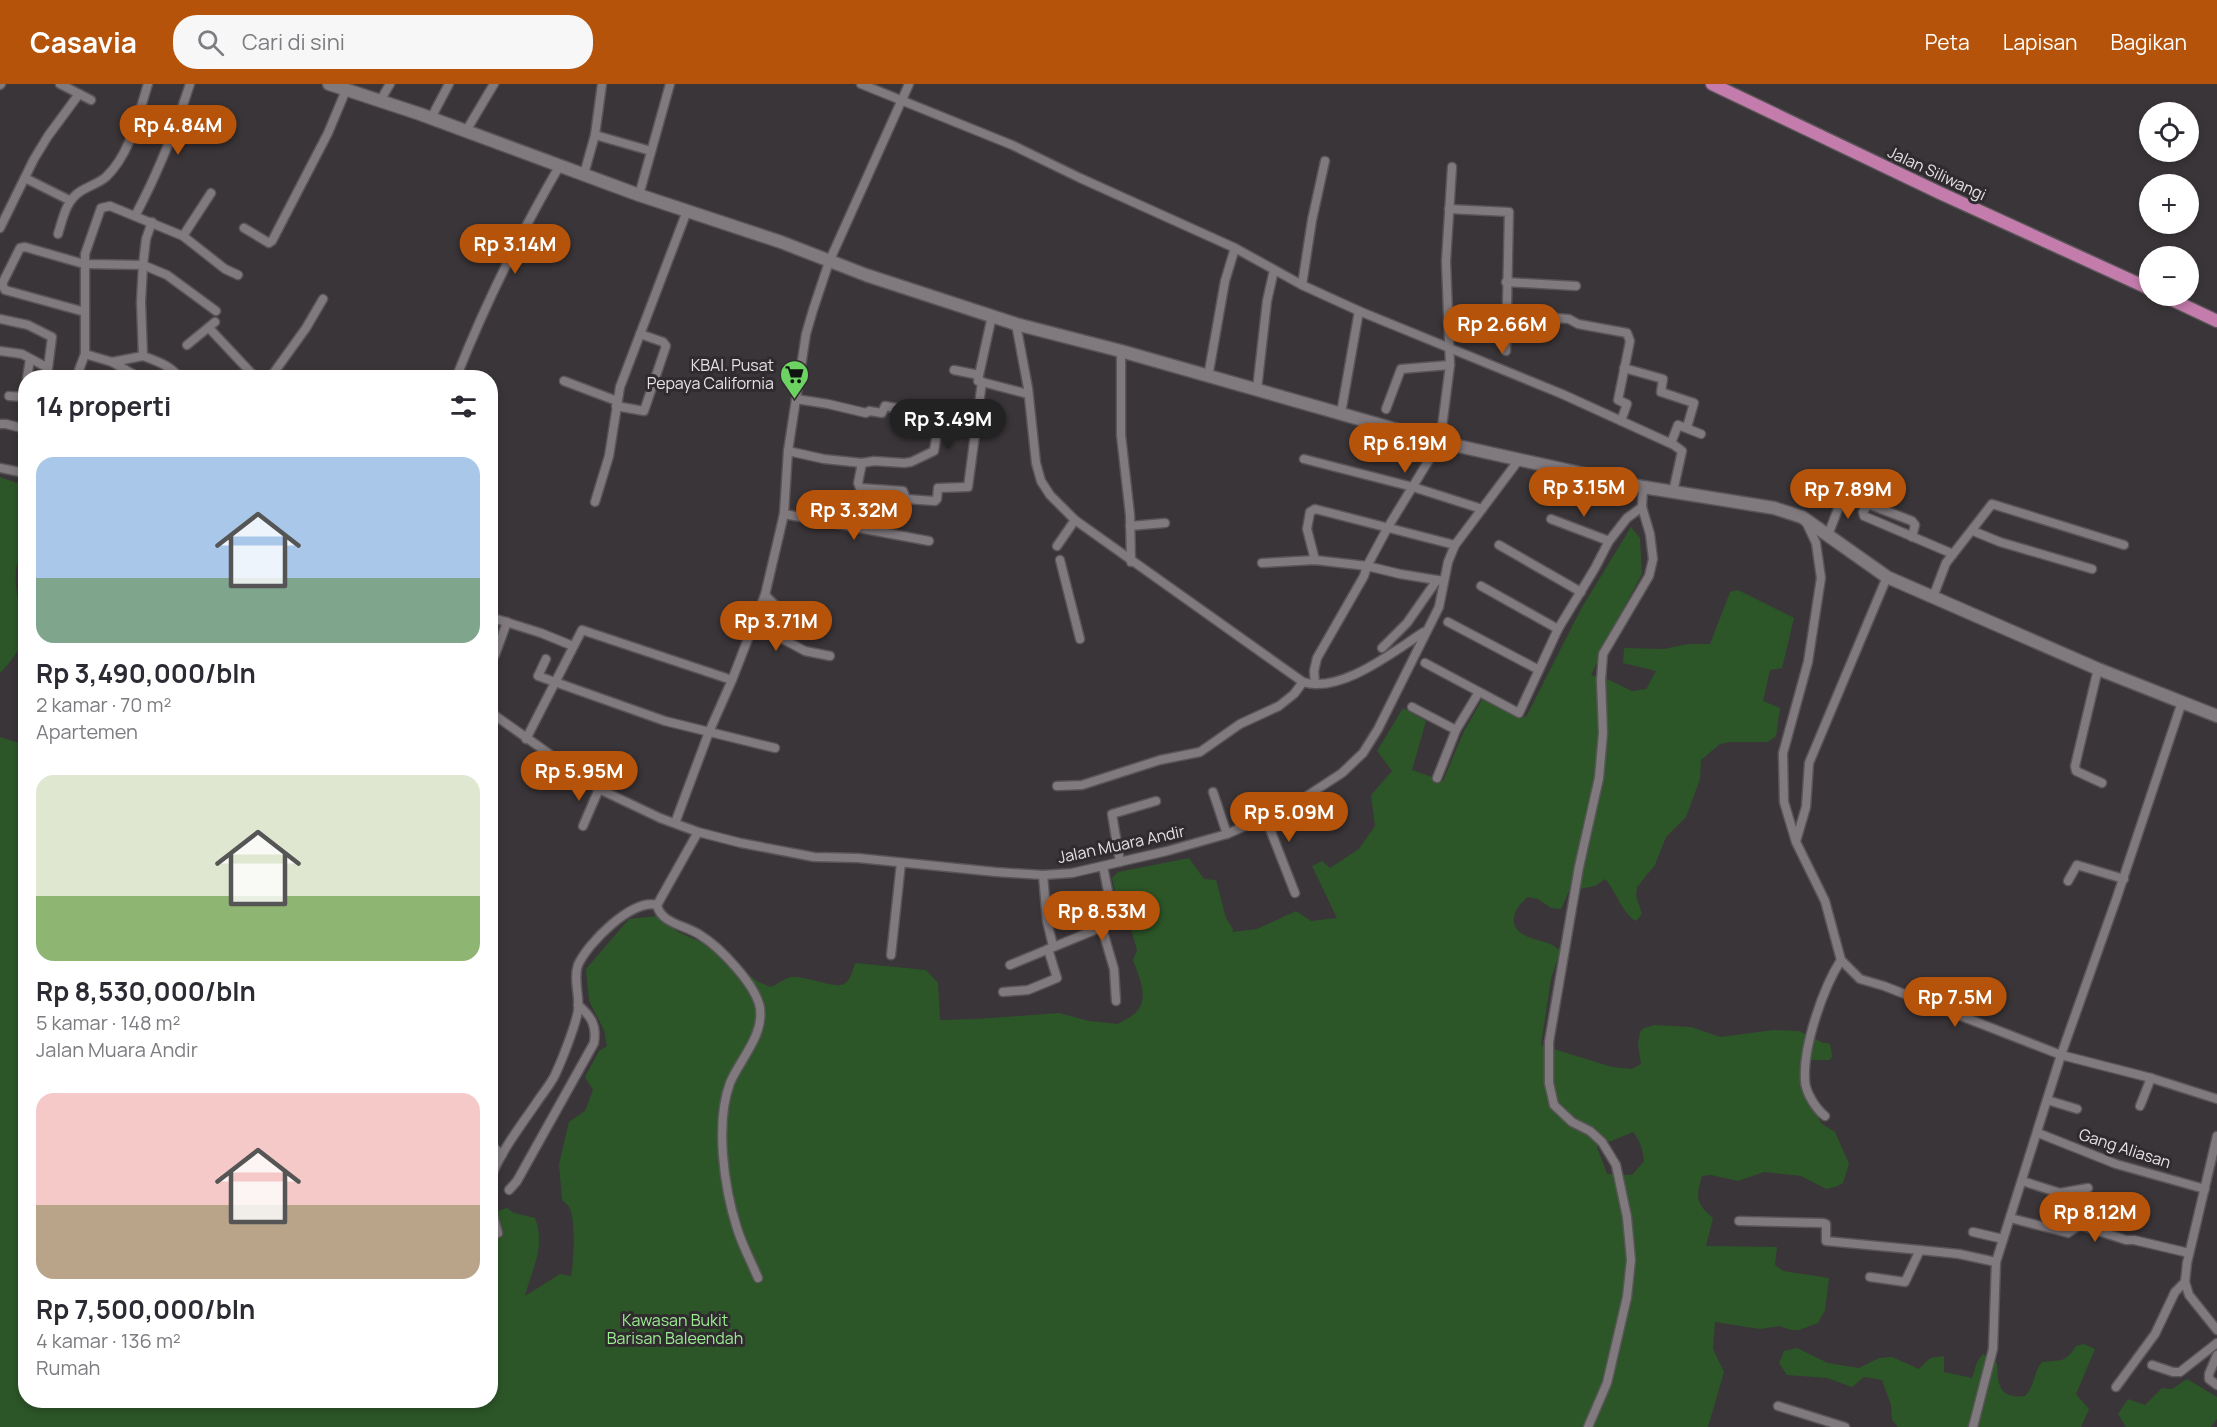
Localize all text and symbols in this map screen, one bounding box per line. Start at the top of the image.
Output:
search box [173,15,593,69]
text: Casavia [30,23,137,61]
icon: search [194,26,227,59]
text: Cari di sini [242,27,345,57]
text: Peta [1925,28,1970,56]
text: Lapisan [2003,28,2078,56]
text: Bagikan [2111,28,2187,56]
map controls [2139,102,2199,306]
button: locate [2139,102,2199,162]
pin: Rp 4.84M [116,105,240,156]
text: Rp 4.84M [134,111,222,138]
street label: Jalan Siliwangi [1884,141,1990,205]
button: + [2139,174,2199,234]
pin: Rp 3.14M [453,224,577,275]
text: Rp 3.14M [474,230,556,257]
button: − [2139,246,2199,306]
pin: Rp 2.66M [1440,304,1564,355]
text: Rp 2.66M [1457,310,1547,337]
place label: KBAI. Pusat Pepaya California [647,354,774,394]
supermarket icon: KBAI. Pusat Pepaya California [779,358,811,400]
text: 14 properti [36,388,171,424]
icon: filters [447,390,480,423]
pin: Rp 3.49M [886,399,1010,450]
text: Rp 3.49M [904,405,992,432]
pin: Rp 6.19M [1343,423,1467,474]
text: Rp 6.19M [1363,429,1447,456]
pin: Rp 3.15M [1522,467,1646,518]
pin: Rp 7.89M [1786,469,1910,520]
text: Rp 3.15M [1543,473,1625,500]
text: Rp 7.89M [1804,475,1892,502]
pin: Rp 3.32M [792,490,916,541]
icon: home [204,496,312,604]
text: Rp 3.32M [810,496,898,523]
pin: Rp 3.71M [714,601,838,652]
text: Rp 3.71M [734,607,818,634]
text: Rp 3,490,000/bln [36,655,256,691]
text: 2 kamar · 70 m² [36,691,171,718]
text: Apartemen [36,718,138,745]
pin: Rp 5.95M [517,751,641,802]
text: Rp 5.95M [535,757,623,784]
pin: Rp 5.09M [1227,792,1351,843]
text: Rp 5.09M [1244,798,1334,825]
icon: home [204,814,312,922]
street label: Jalan Muara Andir [1055,820,1187,868]
pin: Rp 8.53M [1040,891,1164,942]
text: Rp 8.53M [1058,897,1146,924]
text: Rp 8,530,000/bln [36,973,256,1009]
pin: Rp 7.5M [1900,977,2010,1028]
text: Rp 7.5M [1918,983,1992,1010]
text: 5 kamar · 148 m² [36,1009,181,1036]
text: Jalan Muara Andir [36,1036,198,1063]
street label: Gang Aliasan [2076,1123,2174,1173]
icon: home [204,1132,312,1240]
pin: Rp 8.12M [2033,1192,2157,1243]
text: Rp 8.12M [2053,1198,2137,1225]
text: Rp 7,500,000/bln [36,1291,255,1327]
park label: Kawasan Bukit Barisan Baleendah [607,1309,743,1349]
text: 4 kamar · 136 m² [36,1327,181,1354]
text: Rumah [36,1354,100,1381]

